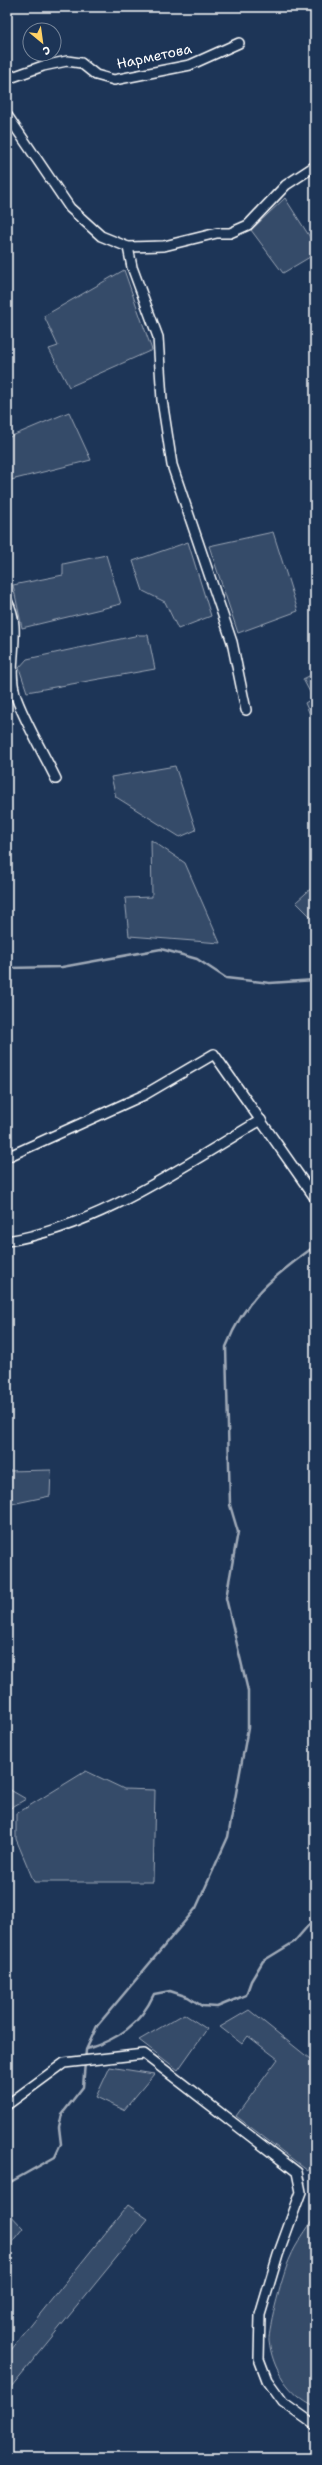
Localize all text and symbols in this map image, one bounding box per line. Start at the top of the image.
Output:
north arrow [22,22,62,62]
street label: Нарметова [115,39,194,73]
text: С [40,42,53,59]

